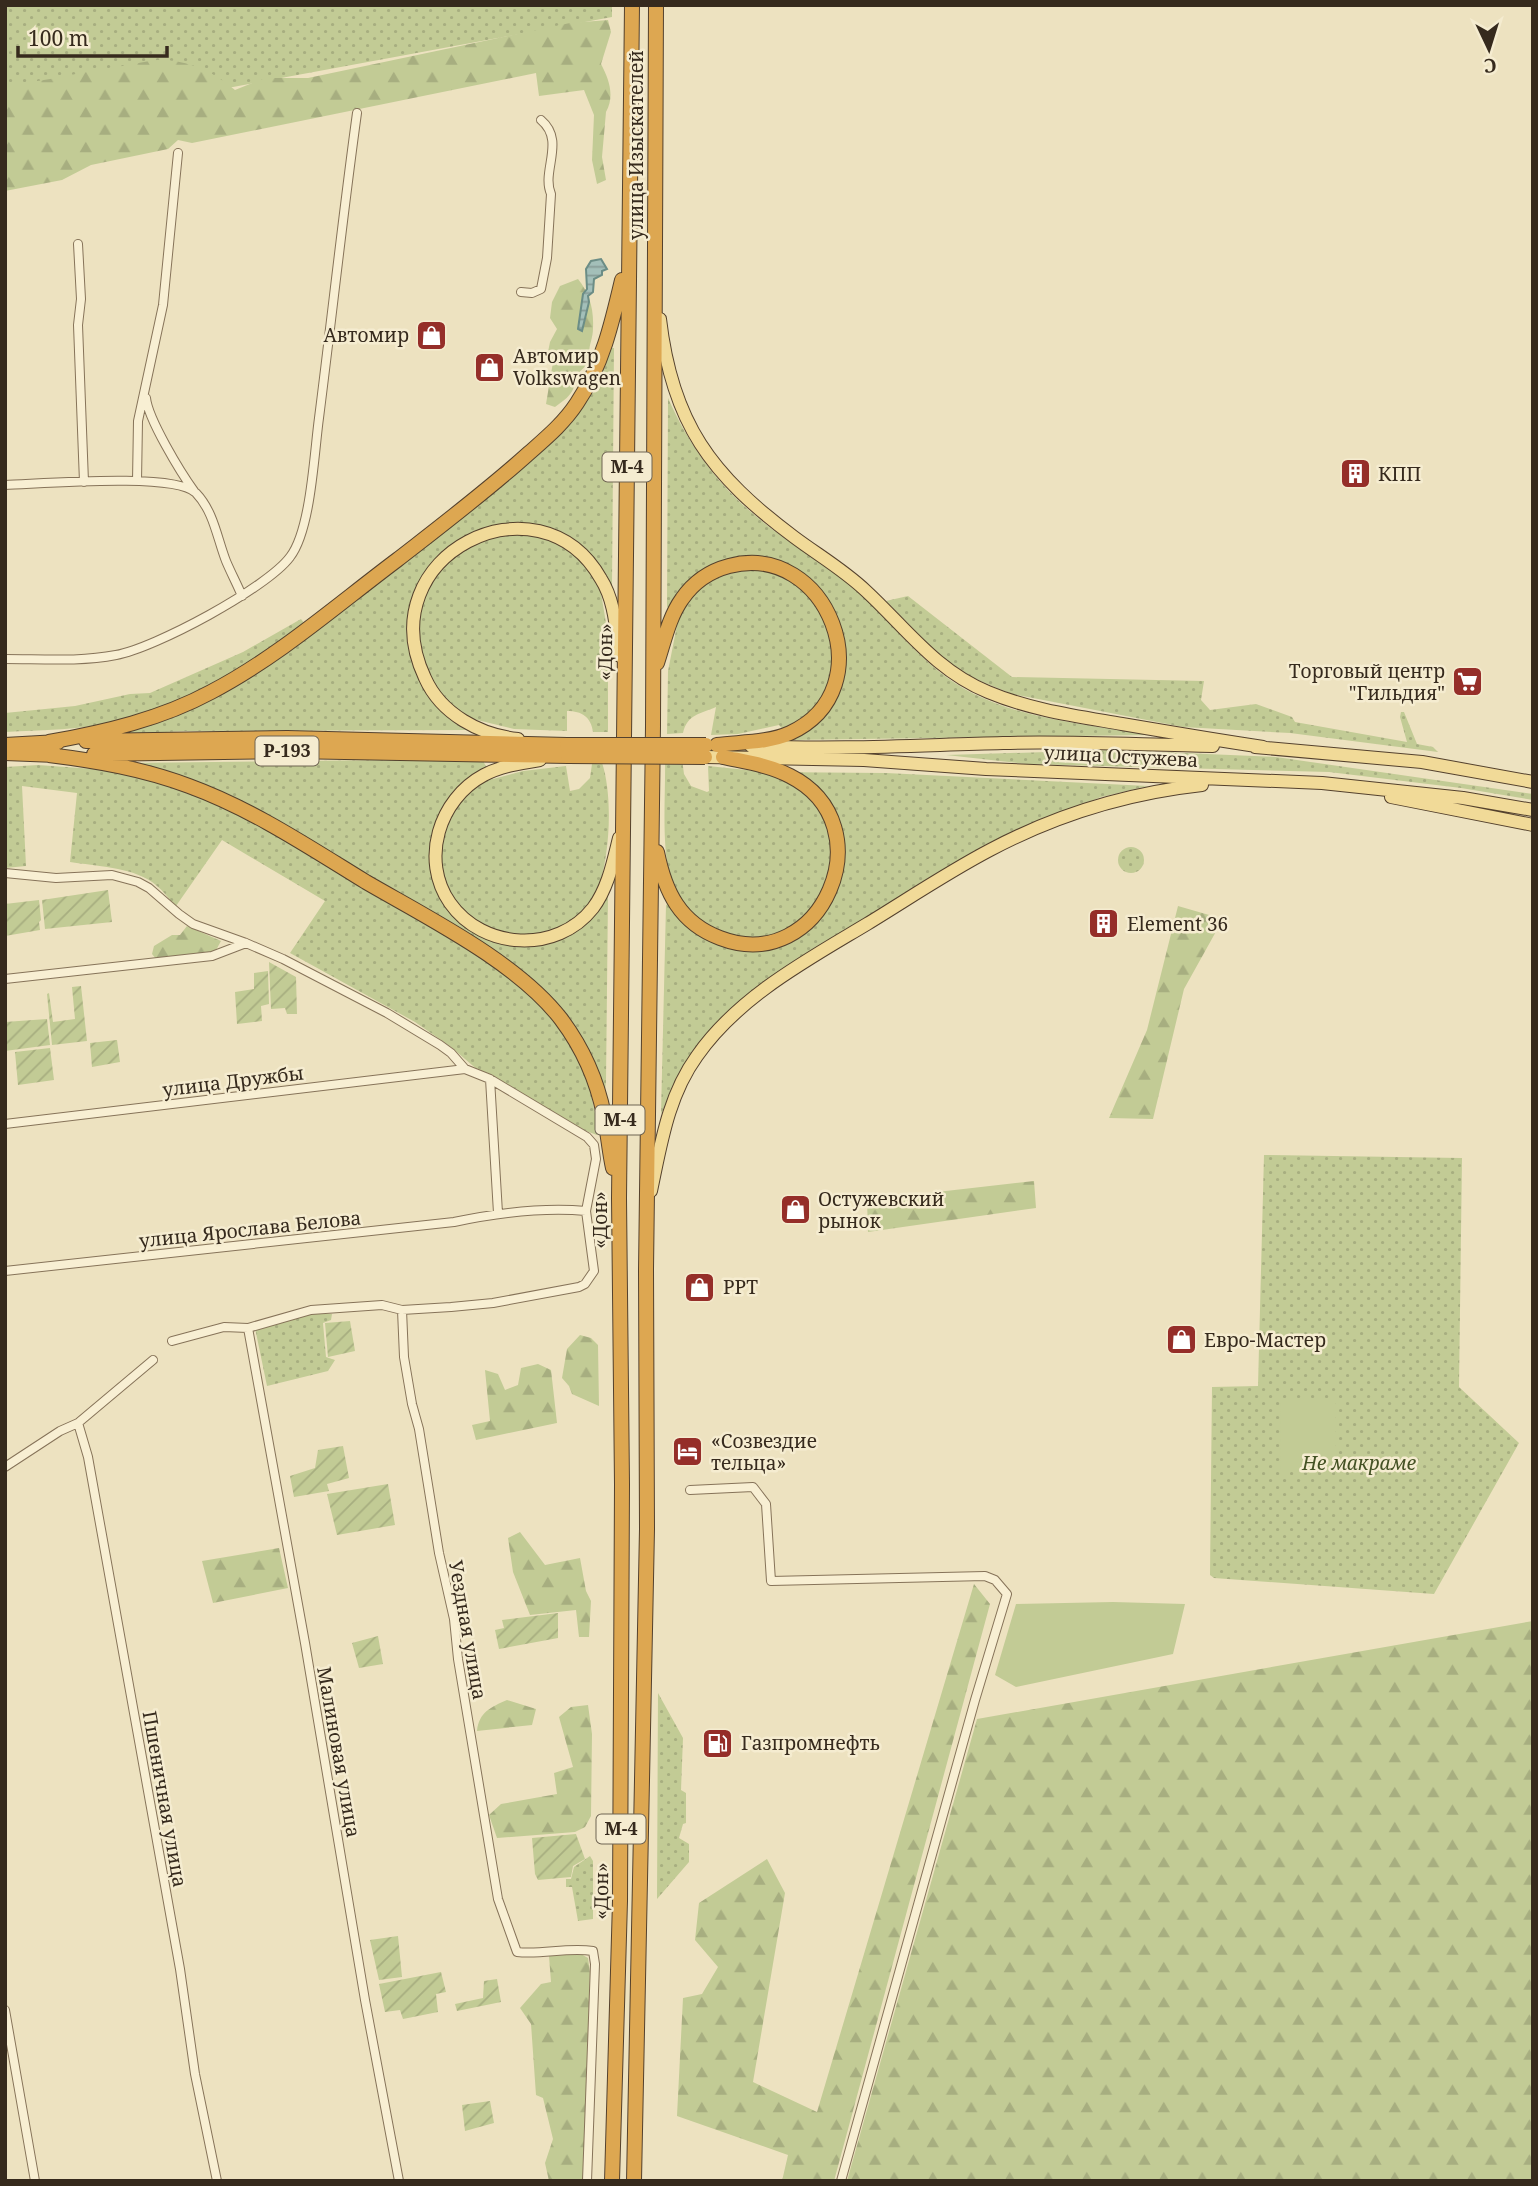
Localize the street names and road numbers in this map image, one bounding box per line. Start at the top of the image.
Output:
street label: улица Изыскателей [623,50,649,240]
road number: М-4 [602,452,652,481]
street label: «Дон» [592,623,618,681]
road number: Р-193 [256,736,318,766]
street label: улица Остужева [1043,739,1199,773]
street label: улица Дружбы [161,1059,305,1103]
road number: М-4 [596,1106,644,1134]
street label: «Дон» [587,1191,613,1249]
street label: улица Ярослава Белова [138,1204,362,1254]
street label: Уездная улица [443,1558,493,1702]
street label: Малиновая улица [311,1665,367,1839]
street label: Пшеничная улица [137,1709,193,1889]
road number: М-4 [596,1814,646,1843]
street label: «Дон» [588,1862,614,1920]

